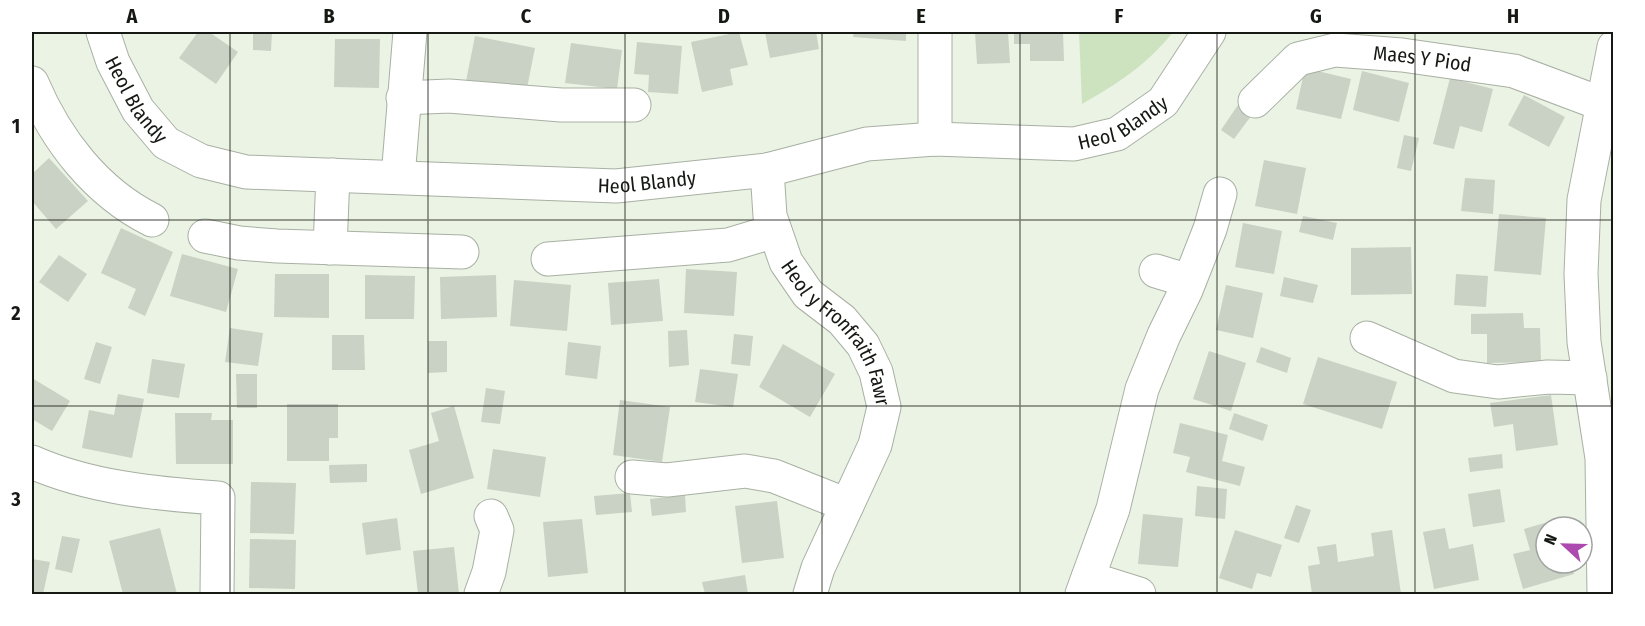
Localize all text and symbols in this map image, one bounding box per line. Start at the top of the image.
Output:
text: A [126,4,139,28]
text: B [323,4,335,28]
text: C [521,4,532,28]
text: D [718,4,730,28]
text: E [916,4,926,28]
text: F [1115,4,1124,28]
text: G [1310,4,1322,28]
text: H [1507,4,1519,28]
street label: Maes Y Piod [1372,41,1473,77]
street label: Heol Blandy [100,52,173,148]
street label: Heol Blandy [1075,91,1172,155]
text: 1 [12,114,20,138]
street label: Heol Blandy [597,166,697,198]
street label: Heol y Fronfraith Fawr [776,255,895,408]
text: 2 [10,301,21,325]
text: 3 [10,487,21,511]
north arrow [1534,515,1594,575]
text: N [1540,532,1561,548]

